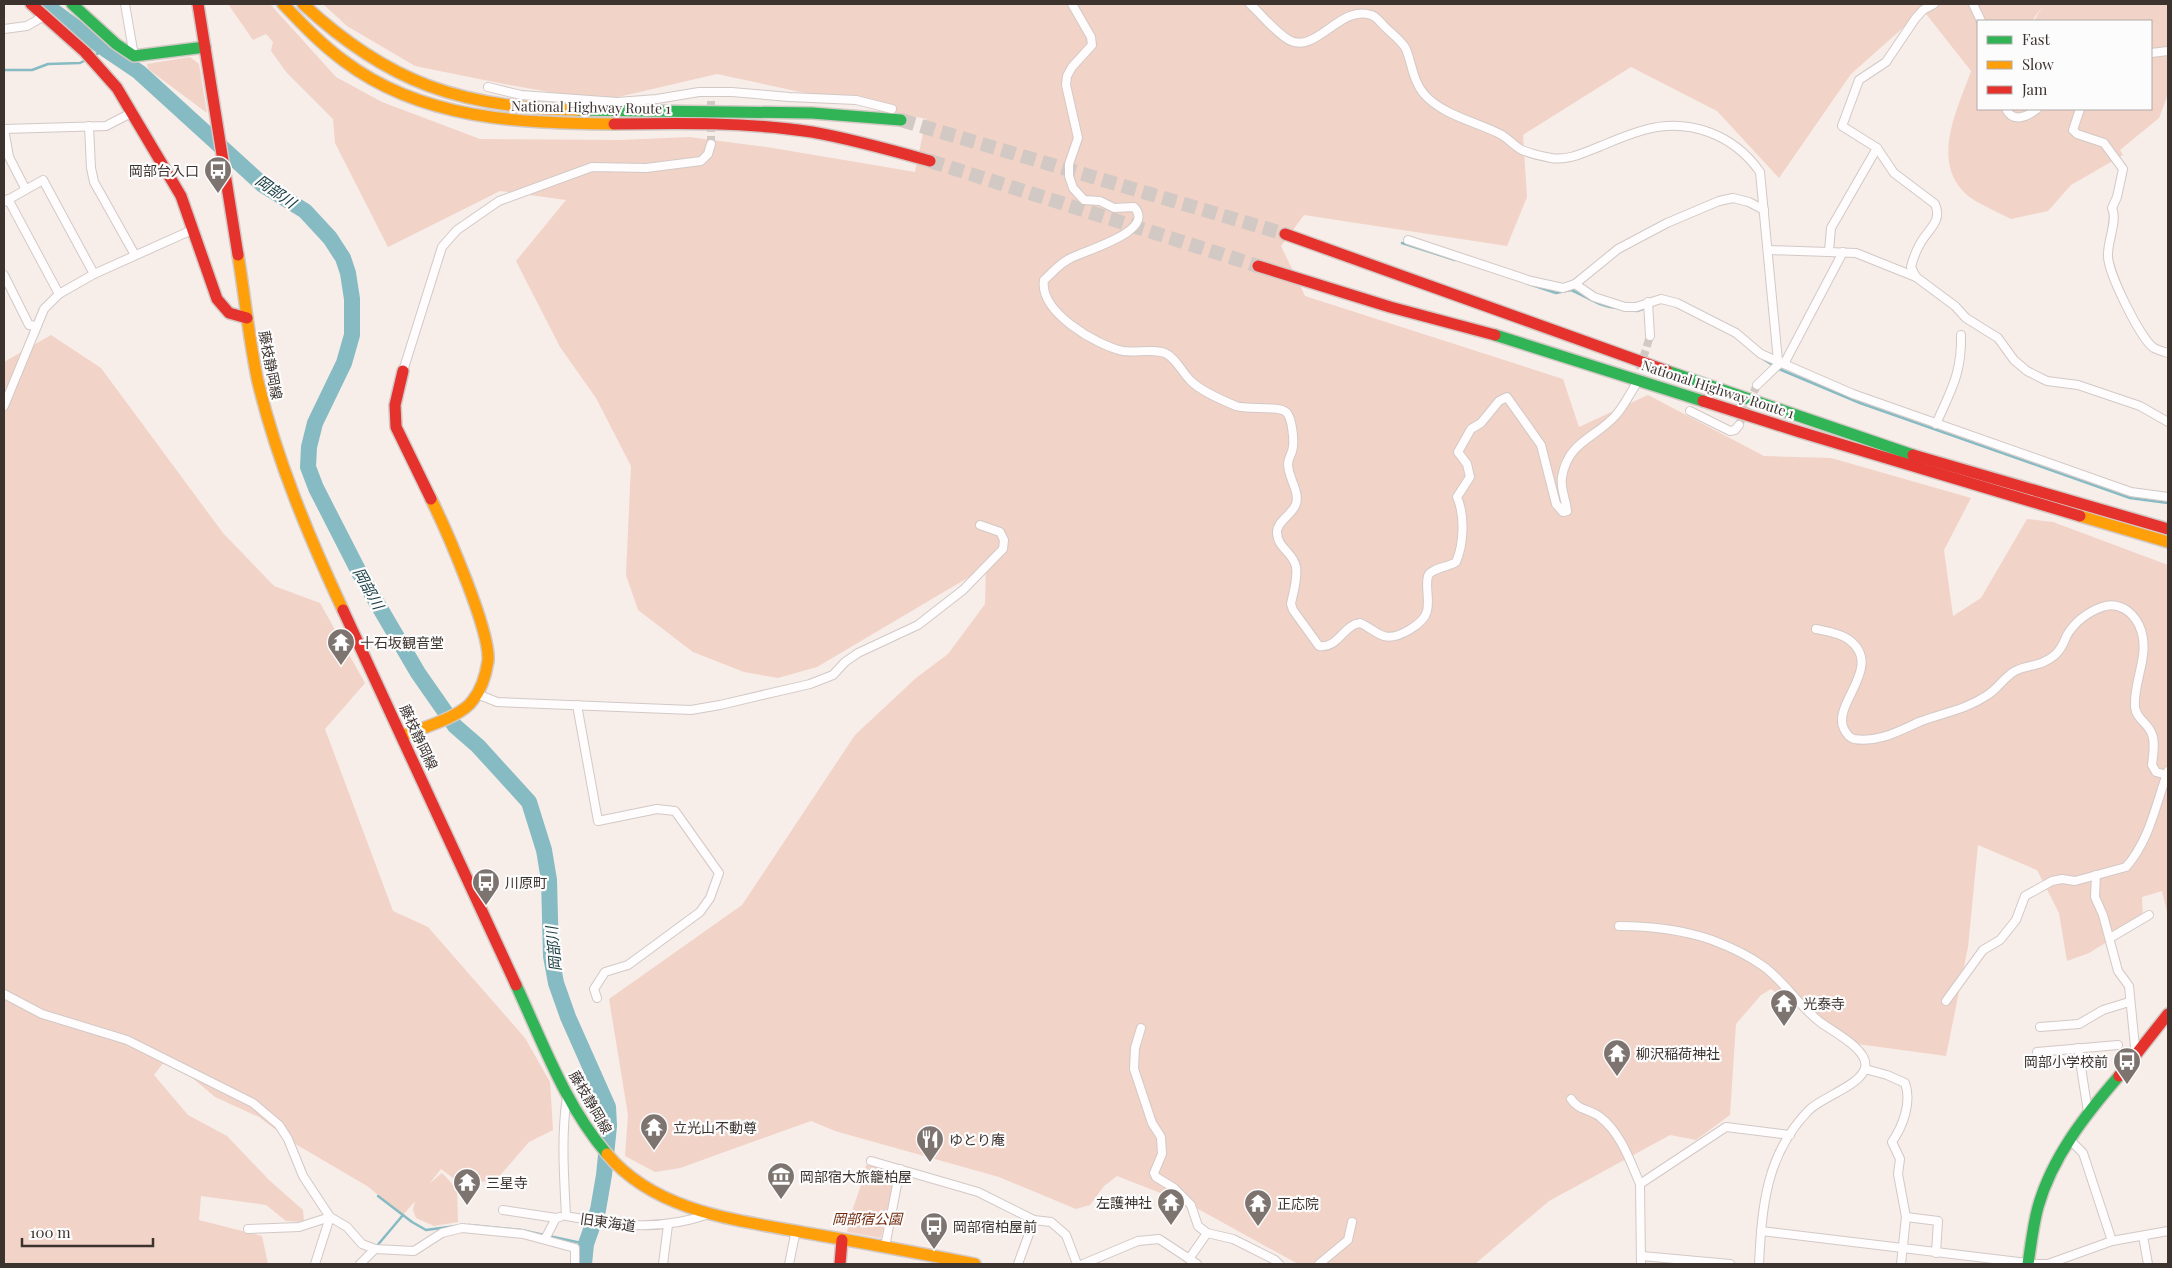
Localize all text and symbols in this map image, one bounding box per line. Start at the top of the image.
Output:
legend [1977,20,2152,110]
text: Fast [2022,29,2051,49]
text: Slow [2022,54,2054,74]
text: Jam [2021,79,2048,99]
street label: National Highway Route 1 [511,96,671,118]
bus stop icon: 岡部台入口 [203,155,233,194]
place label: 岡部台入口 [129,161,199,180]
water label: 岡部川 [252,170,302,213]
street label: 藤枝静岡線 [255,329,287,401]
street label: National Highway Route 1 [1639,355,1797,423]
water label: 岡部川 [349,563,390,614]
temple icon: 十石坂観音堂 [326,627,356,666]
place label: 十石坂観音堂 [360,633,444,652]
street label: 藤枝静岡線 [396,701,442,773]
bus stop icon: 川原町 [471,867,501,906]
place label: 川原町 [505,873,547,892]
water label: 岡部川 [541,924,565,972]
temple icon: 光泰寺 [1769,988,1799,1027]
place label: 光泰寺 [1803,994,1845,1013]
temple icon: 柳沢稲荷神社 [1602,1038,1632,1077]
place label: 柳沢稲荷神社 [1636,1044,1720,1063]
bus stop icon: 岡部小学校前 [2112,1046,2142,1085]
place label: 岡部小学校前 [2024,1052,2108,1071]
street label: 藤枝静岡線 [565,1067,617,1137]
temple icon: 立光山不動尊 [639,1112,669,1151]
place label: 立光山不動尊 [673,1118,757,1137]
restaurant icon: ゆとり庵 [915,1124,945,1163]
place label: ゆとり庵 [949,1130,1005,1149]
museum icon: 岡部宿大旅籠柏屋 [766,1161,796,1200]
temple icon: 三星寺 [452,1167,482,1206]
place label: 岡部宿大旅籠柏屋 [800,1167,912,1186]
place label: 三星寺 [486,1173,528,1192]
temple icon: 左護神社 [1156,1187,1186,1226]
temple icon: 正応院 [1243,1188,1273,1227]
place label: 左護神社 [1096,1193,1152,1212]
place label: 正応院 [1277,1194,1319,1213]
street label: 旧東海道 [579,1209,637,1235]
park label: 岡部宿公園 [832,1209,904,1228]
bus stop icon: 岡部宿柏屋前 [919,1211,949,1250]
scale bar [22,1216,154,1248]
place label: 岡部宿柏屋前 [953,1217,1037,1236]
text: 100 m [30,1222,71,1242]

